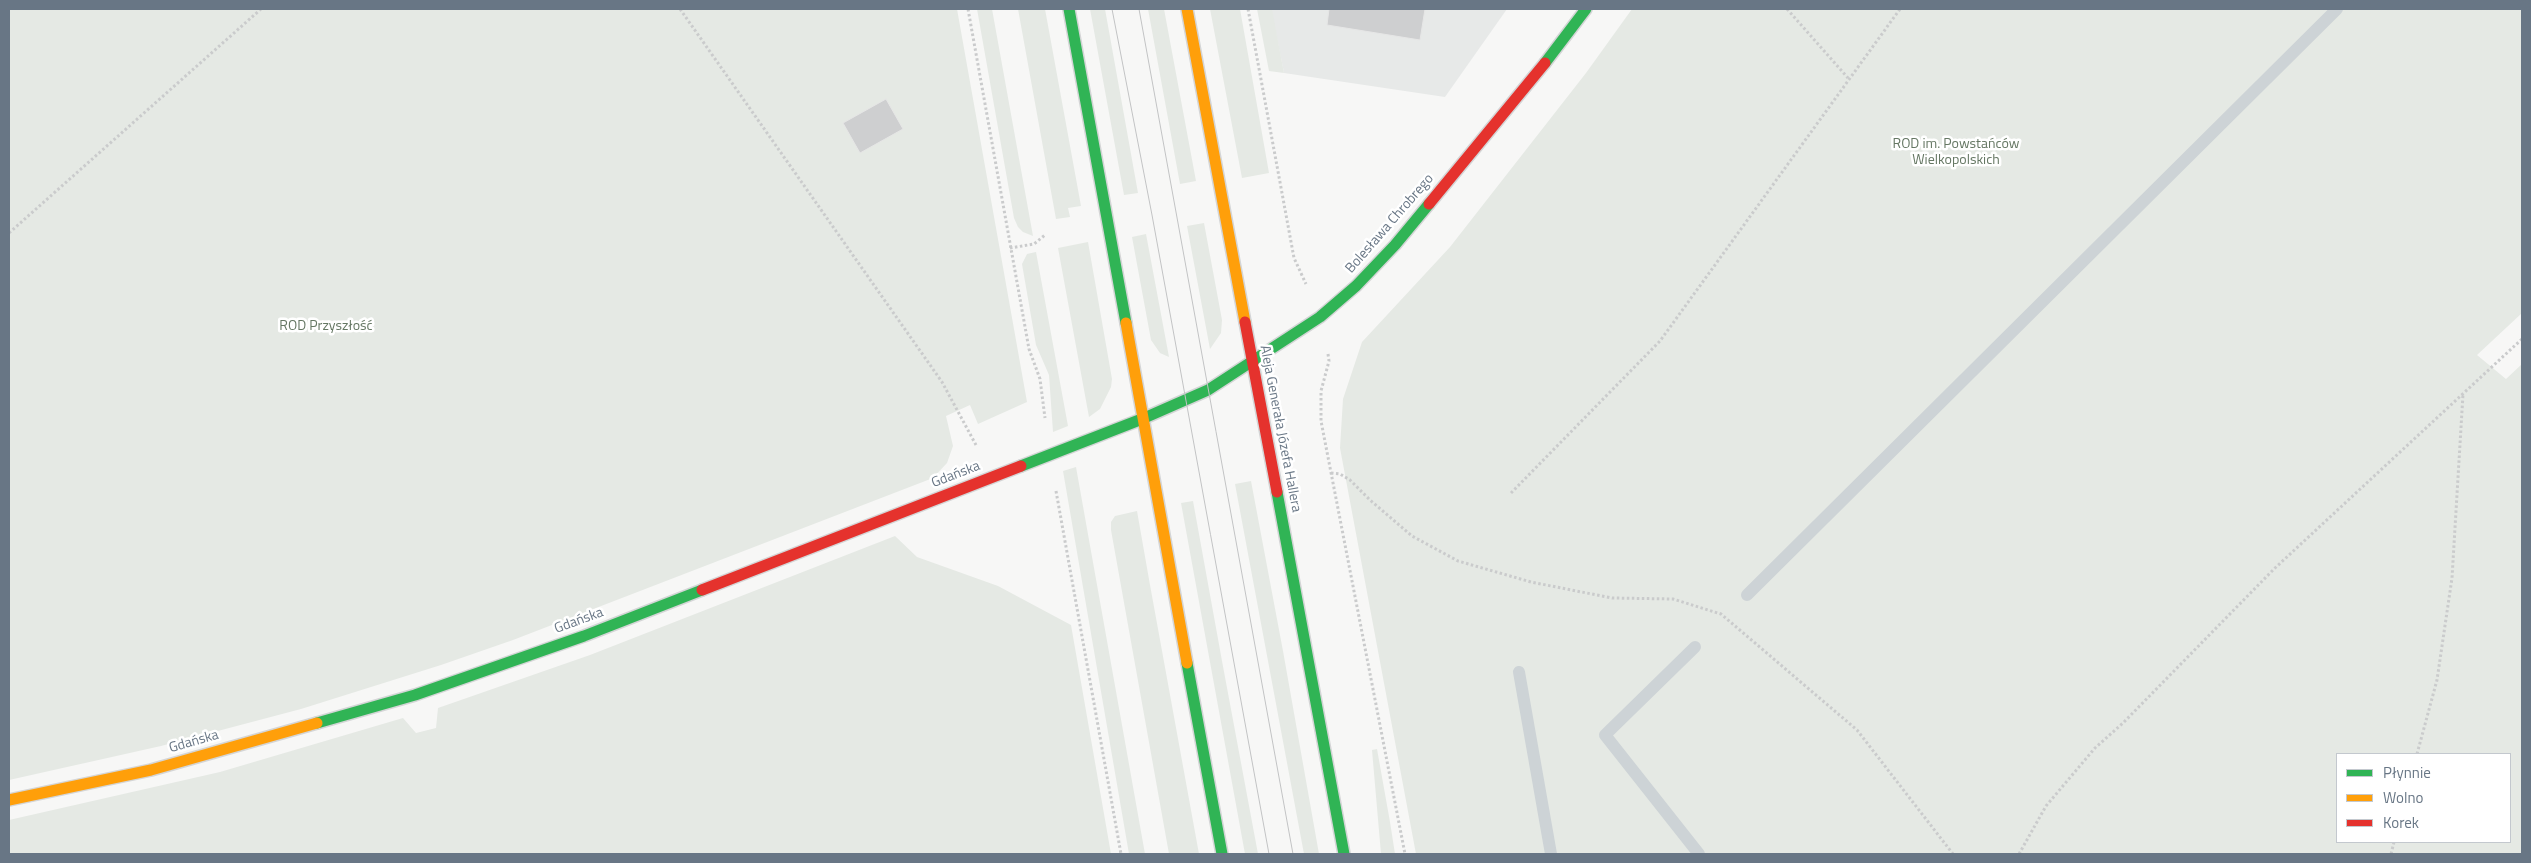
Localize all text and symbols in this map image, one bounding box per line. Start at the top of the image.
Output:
park label: ROD im. Powstańców Wielkopolskich [1893,137,2019,170]
street label: Bolesława Chrobrego [1342,171,1438,277]
park label: ROD Przyszłość [279,319,373,335]
street label: Aleja Generała Józefa Hallera [1256,344,1304,514]
street label: Gdańska [929,458,983,492]
street label: Gdańska [552,604,606,638]
street label: Gdańska [167,727,221,757]
legend [2336,753,2511,843]
text: Płynnie [2383,761,2431,784]
text: Wolno [2383,786,2423,809]
text: Korek [2383,811,2419,834]

